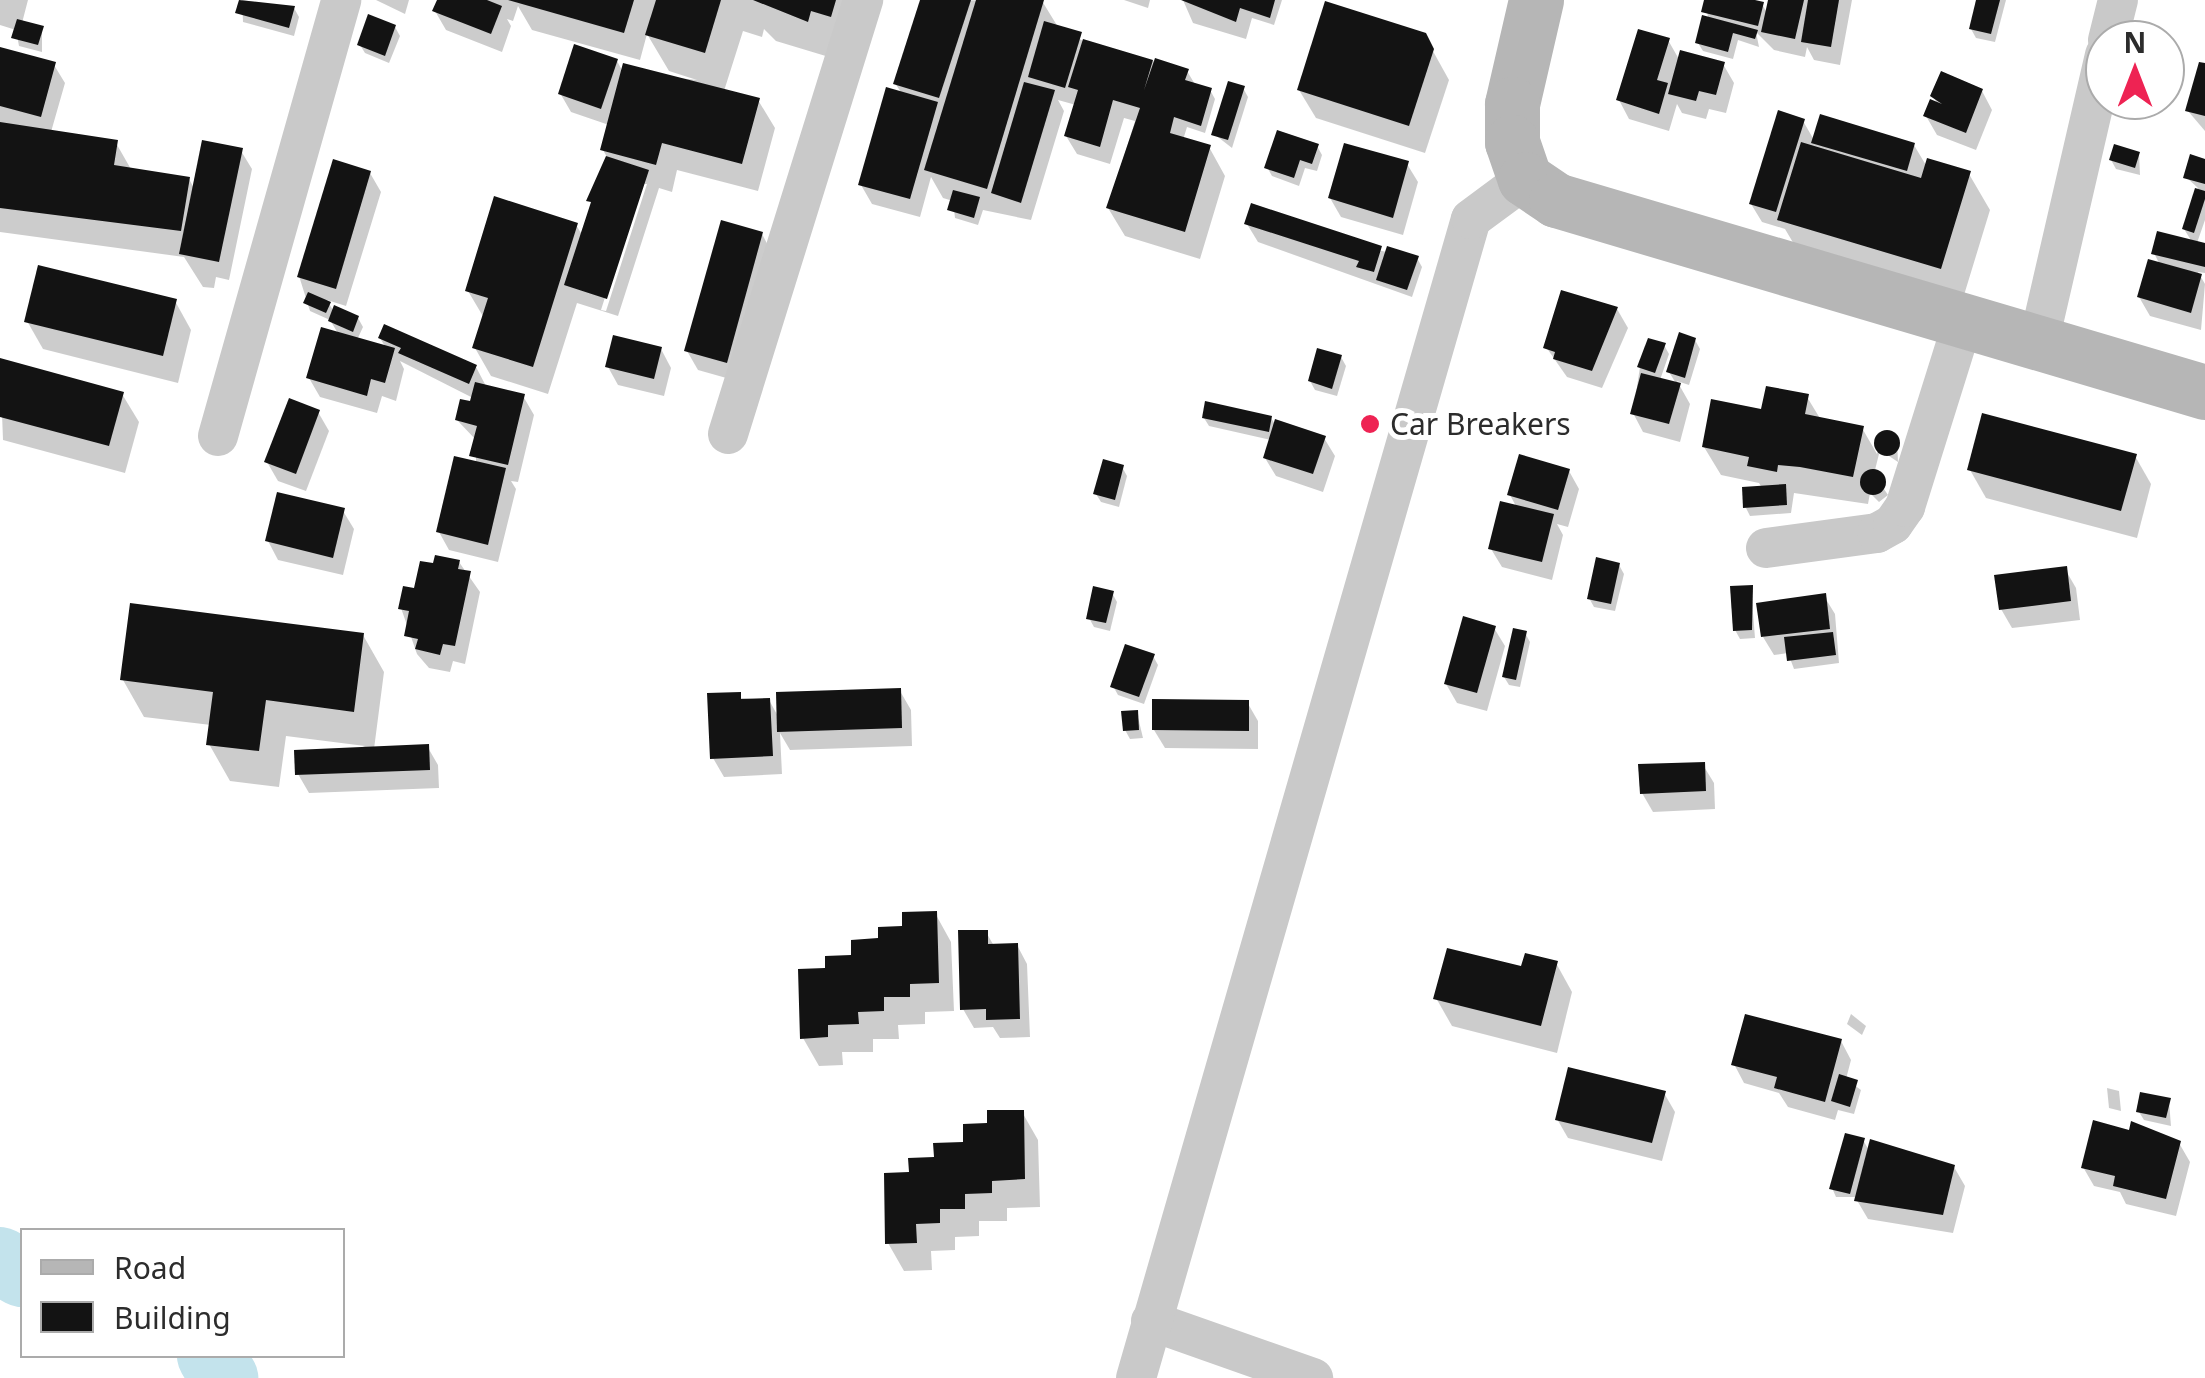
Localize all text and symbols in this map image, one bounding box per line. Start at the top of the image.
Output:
north arrow [2085,20,2185,120]
text: N [2124,23,2146,61]
place label: Car Breakers [1390,406,1571,442]
marker: Car Breakers [1359,413,1381,435]
legend [20,1228,345,1358]
text: Road [114,1247,186,1288]
text: Building [114,1297,231,1338]

